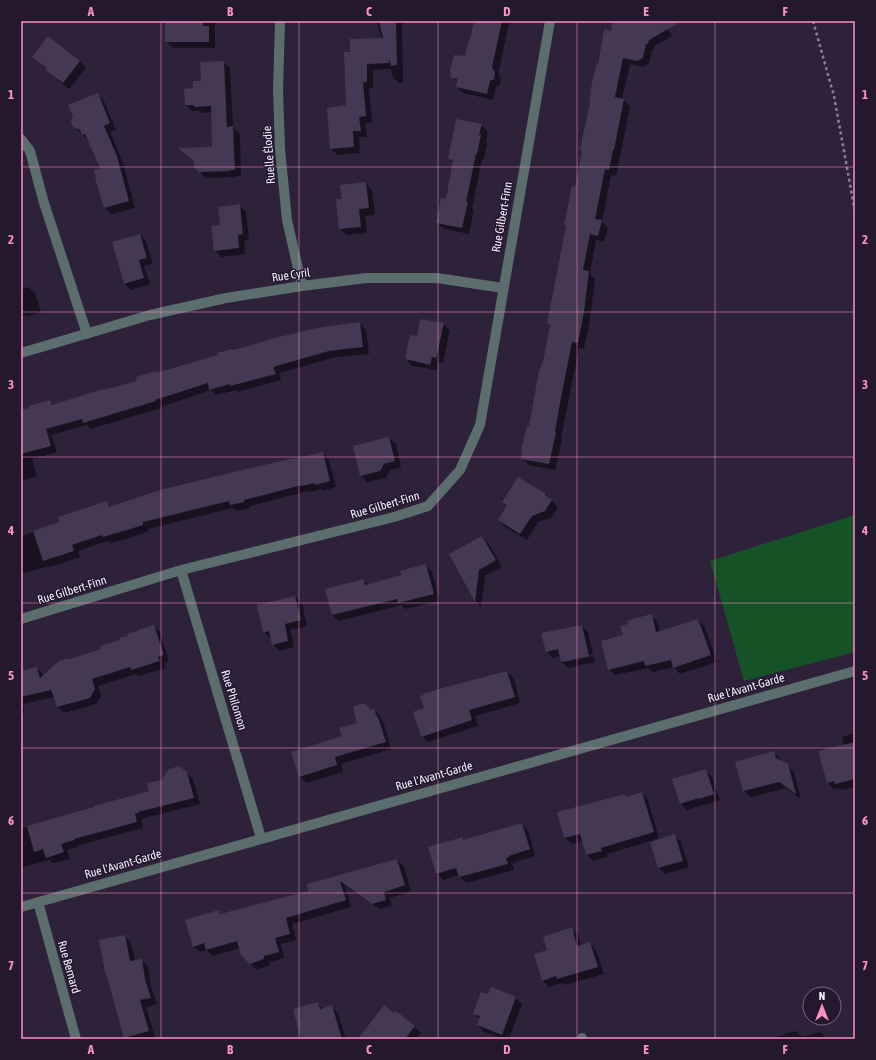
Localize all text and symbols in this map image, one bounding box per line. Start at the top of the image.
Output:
text: A [87,4,95,19]
text: B [227,4,234,19]
text: C [366,4,372,19]
text: D [503,4,511,19]
text: E [643,4,649,19]
text: F [782,4,788,19]
text: 1 [8,87,14,102]
text: 1 [862,87,868,102]
street label: Ruelle Élodie [260,125,278,185]
street label: Rue Gilbert-Finn [489,181,515,253]
text: 2 [8,232,14,247]
text: 2 [862,232,868,247]
street label: Rue Cyril [271,265,312,285]
text: 3 [8,377,14,392]
text: 3 [862,377,868,392]
street label: Rue Gilbert-Finn [349,488,421,522]
text: 4 [7,523,14,538]
text: 4 [861,523,868,538]
street label: Rue Gilbert-Finn [36,573,108,607]
text: 5 [8,668,14,683]
street label: Rue Philomon [218,668,250,732]
text: 5 [862,668,868,683]
street label: Rue l'Avant-Garde [706,670,786,706]
street label: Rue l'Avant-Garde [394,758,474,794]
text: 6 [8,813,14,828]
text: 6 [862,813,868,828]
street label: Rue l'Avant-Garde [83,846,163,882]
street label: Rue Bernard [55,939,83,995]
text: 7 [8,958,14,973]
text: 7 [862,958,868,973]
north arrow [802,986,842,1026]
text: N [819,990,825,1002]
text: A [87,1042,95,1057]
text: B [227,1042,234,1057]
text: C [366,1042,372,1057]
text: D [503,1042,511,1057]
text: E [643,1042,649,1057]
text: F [782,1042,788,1057]

